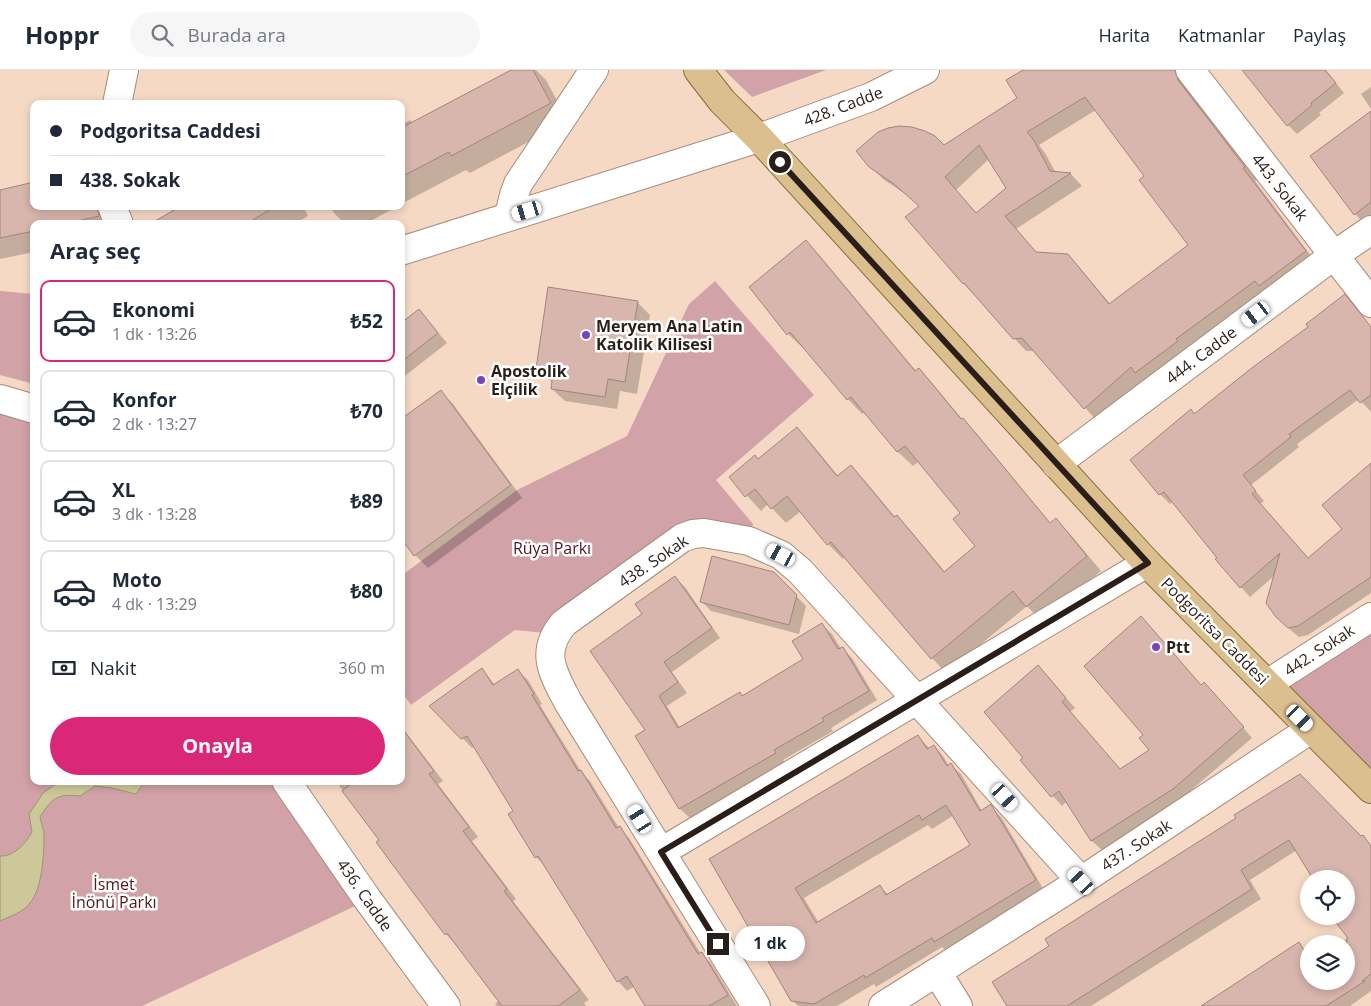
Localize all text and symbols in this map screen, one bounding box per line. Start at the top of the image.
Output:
search box [130,12,480,57]
text: Hoppr [25,18,100,51]
icon: search [148,21,176,49]
text: Burada ara [188,22,286,48]
text: Harita [1098,23,1150,47]
text: Katmanlar [1178,23,1265,47]
text: Paylaş [1293,23,1346,47]
street label: 428. Cadde [800,81,886,131]
text: Podgoritsa Caddesi [80,118,261,144]
street label: 443. Sokak [1247,149,1314,226]
route start [769,151,791,173]
text: 438. Sokak [80,167,180,193]
car [510,199,543,223]
text: Araç seç [50,235,141,265]
text: Ekonomi [112,297,195,323]
icon: car [52,299,97,344]
car [1239,299,1272,329]
text: ₺52 [350,308,383,334]
place label: Meryem Ana Latin Katolik Kilisesi [596,315,743,355]
street label: 444. Cadde [1161,321,1241,389]
text: 1 dk · 13:26 [112,323,197,345]
marker: Meryem Ana Latin Katolik Kilisesi [580,329,592,341]
place label: Apostolik Elçilik [491,360,567,400]
marker: Apostolik Elçilik [475,374,487,386]
text: Konfor [112,387,177,413]
icon: car [52,389,97,434]
text: ₺70 [350,398,383,424]
text: 2 dk · 13:27 [112,413,197,435]
text: XL [112,477,135,503]
icon: car [52,479,97,524]
text: ₺89 [350,488,383,514]
text: 3 dk · 13:28 [112,503,197,525]
street label: 438. Sokak [614,529,693,592]
park label: Rüya Parkı [513,537,591,559]
car [764,541,797,569]
text: Moto [112,567,162,593]
icon: car [52,569,97,614]
street label: Podgoritsa Caddesi [1156,572,1274,690]
text: ₺80 [350,578,383,604]
text: 4 dk · 13:29 [112,593,197,615]
street label: 442. Sokak [1280,619,1359,681]
place label: Ptt [1166,636,1190,658]
marker: Ptt [1150,641,1162,653]
icon: cash [50,654,78,682]
text: Nakit [90,655,136,681]
text: 360 m [339,657,385,679]
car [1284,702,1315,734]
button: Onayla [50,717,385,775]
car [989,781,1020,813]
car [625,802,654,836]
street label: 437. Sokak [1097,814,1176,876]
street label: 436. Cadde [332,855,398,935]
car [1065,865,1096,897]
map controls [1300,870,1355,990]
button: locate [1300,870,1355,925]
park label: İsmet İnönü Parkı [71,873,157,913]
callout: 1 dk [736,926,806,962]
text: 1 dk [753,932,787,954]
route end [707,933,729,955]
button: layers [1300,935,1355,990]

